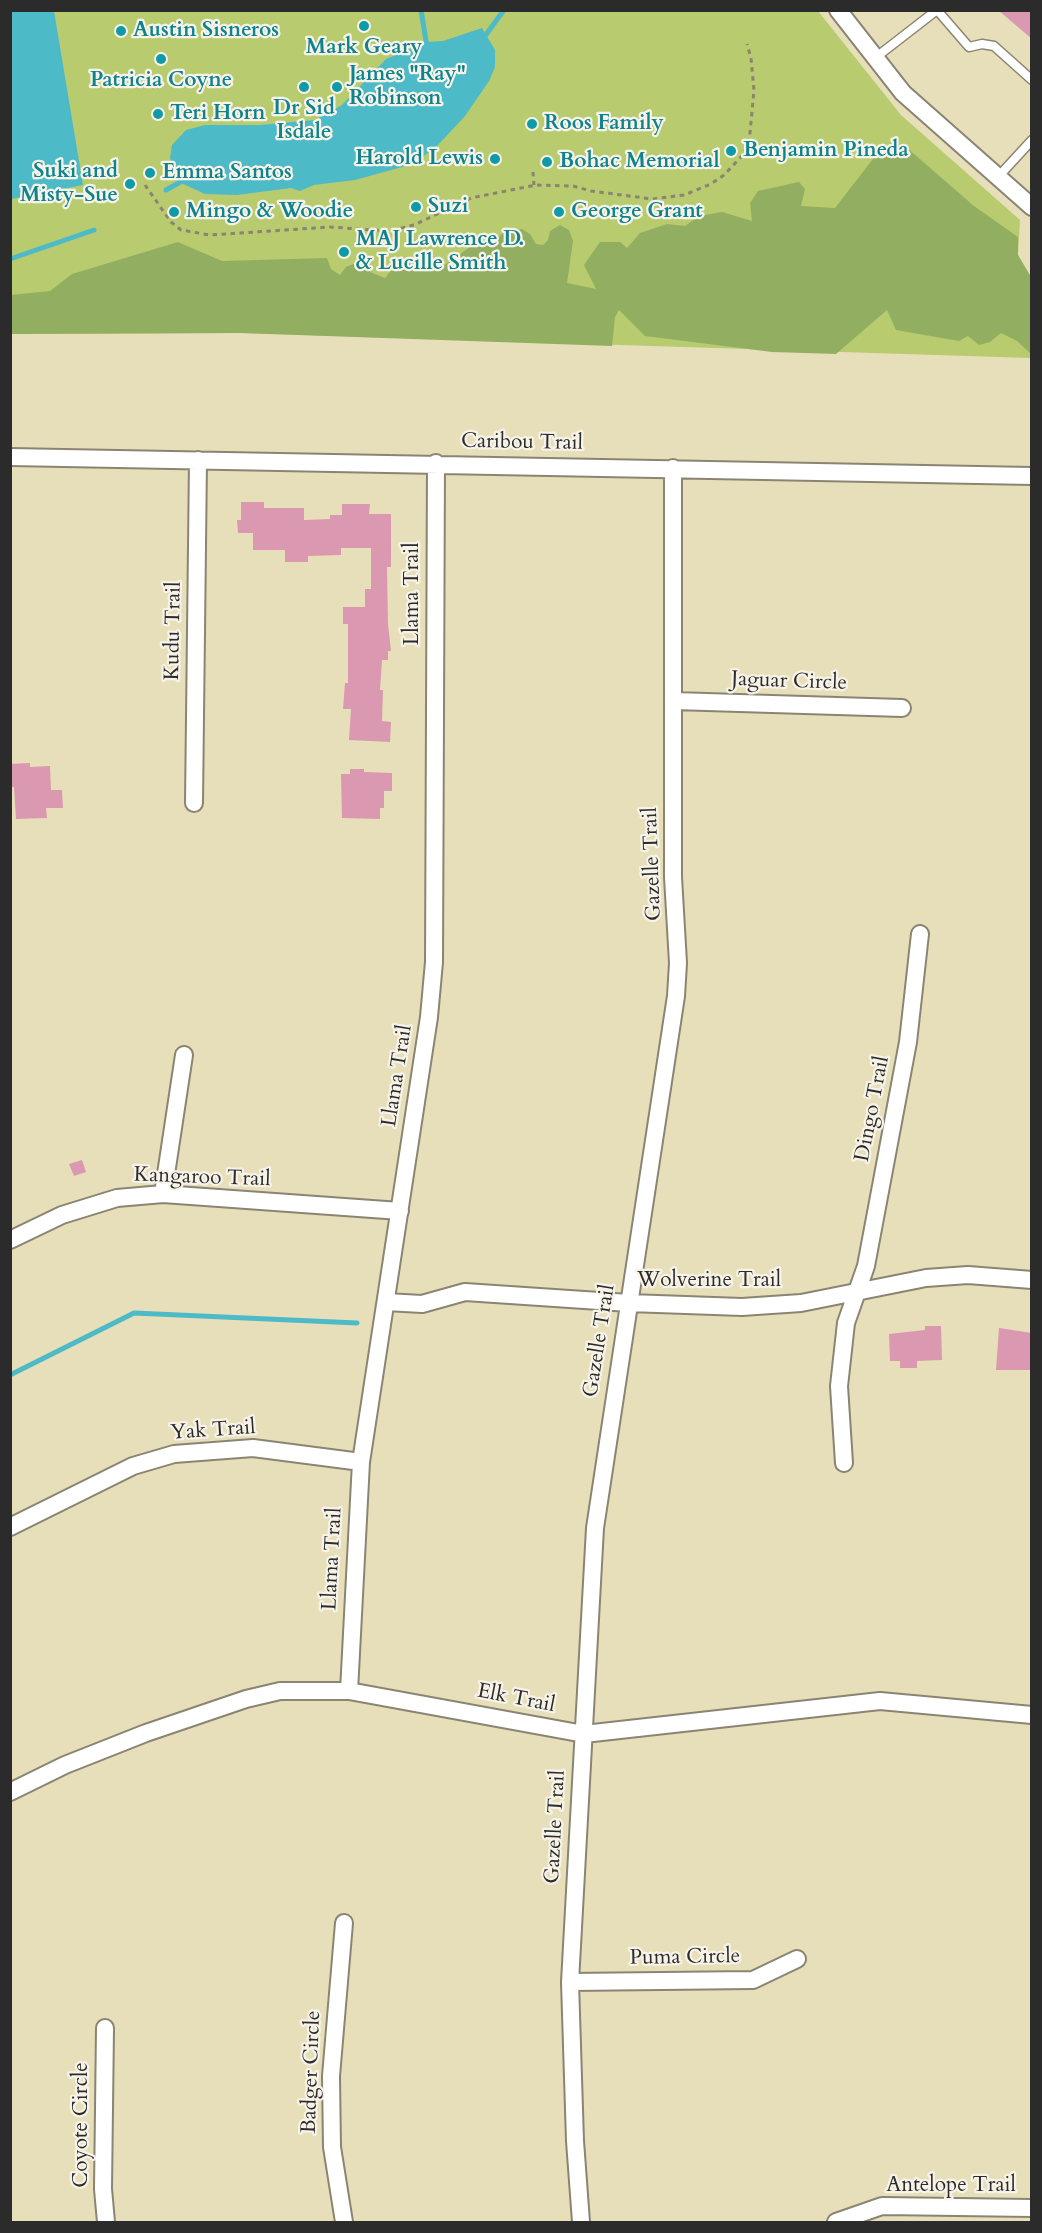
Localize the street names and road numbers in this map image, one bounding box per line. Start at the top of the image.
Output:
street label: Caribou Trail [461,429,583,457]
street label: Llama Trail [400,543,426,645]
street label: Kudu Trail [161,581,187,681]
street label: Jaguar Circle [731,667,847,697]
street label: Gazelle Trail [638,807,668,921]
street label: Llama Trail [378,1023,418,1129]
street label: Dingo Trail [850,1054,896,1164]
street label: Kangaroo Trail [133,1163,271,1193]
street label: Wolverine Trail [637,1268,781,1294]
street label: Gazelle Trail [579,1283,621,1399]
street label: Yak Trail [170,1415,256,1447]
street label: Llama Trail [318,1507,348,1611]
street label: Elk Trail [475,1679,557,1719]
street label: Gazelle Trail [540,1769,572,1885]
street label: Puma Circle [630,1944,740,1972]
street label: Badger Circle [297,2010,327,2134]
street label: Coyote Circle [69,2062,95,2188]
street label: Antelope Trail [886,2173,1016,2199]

